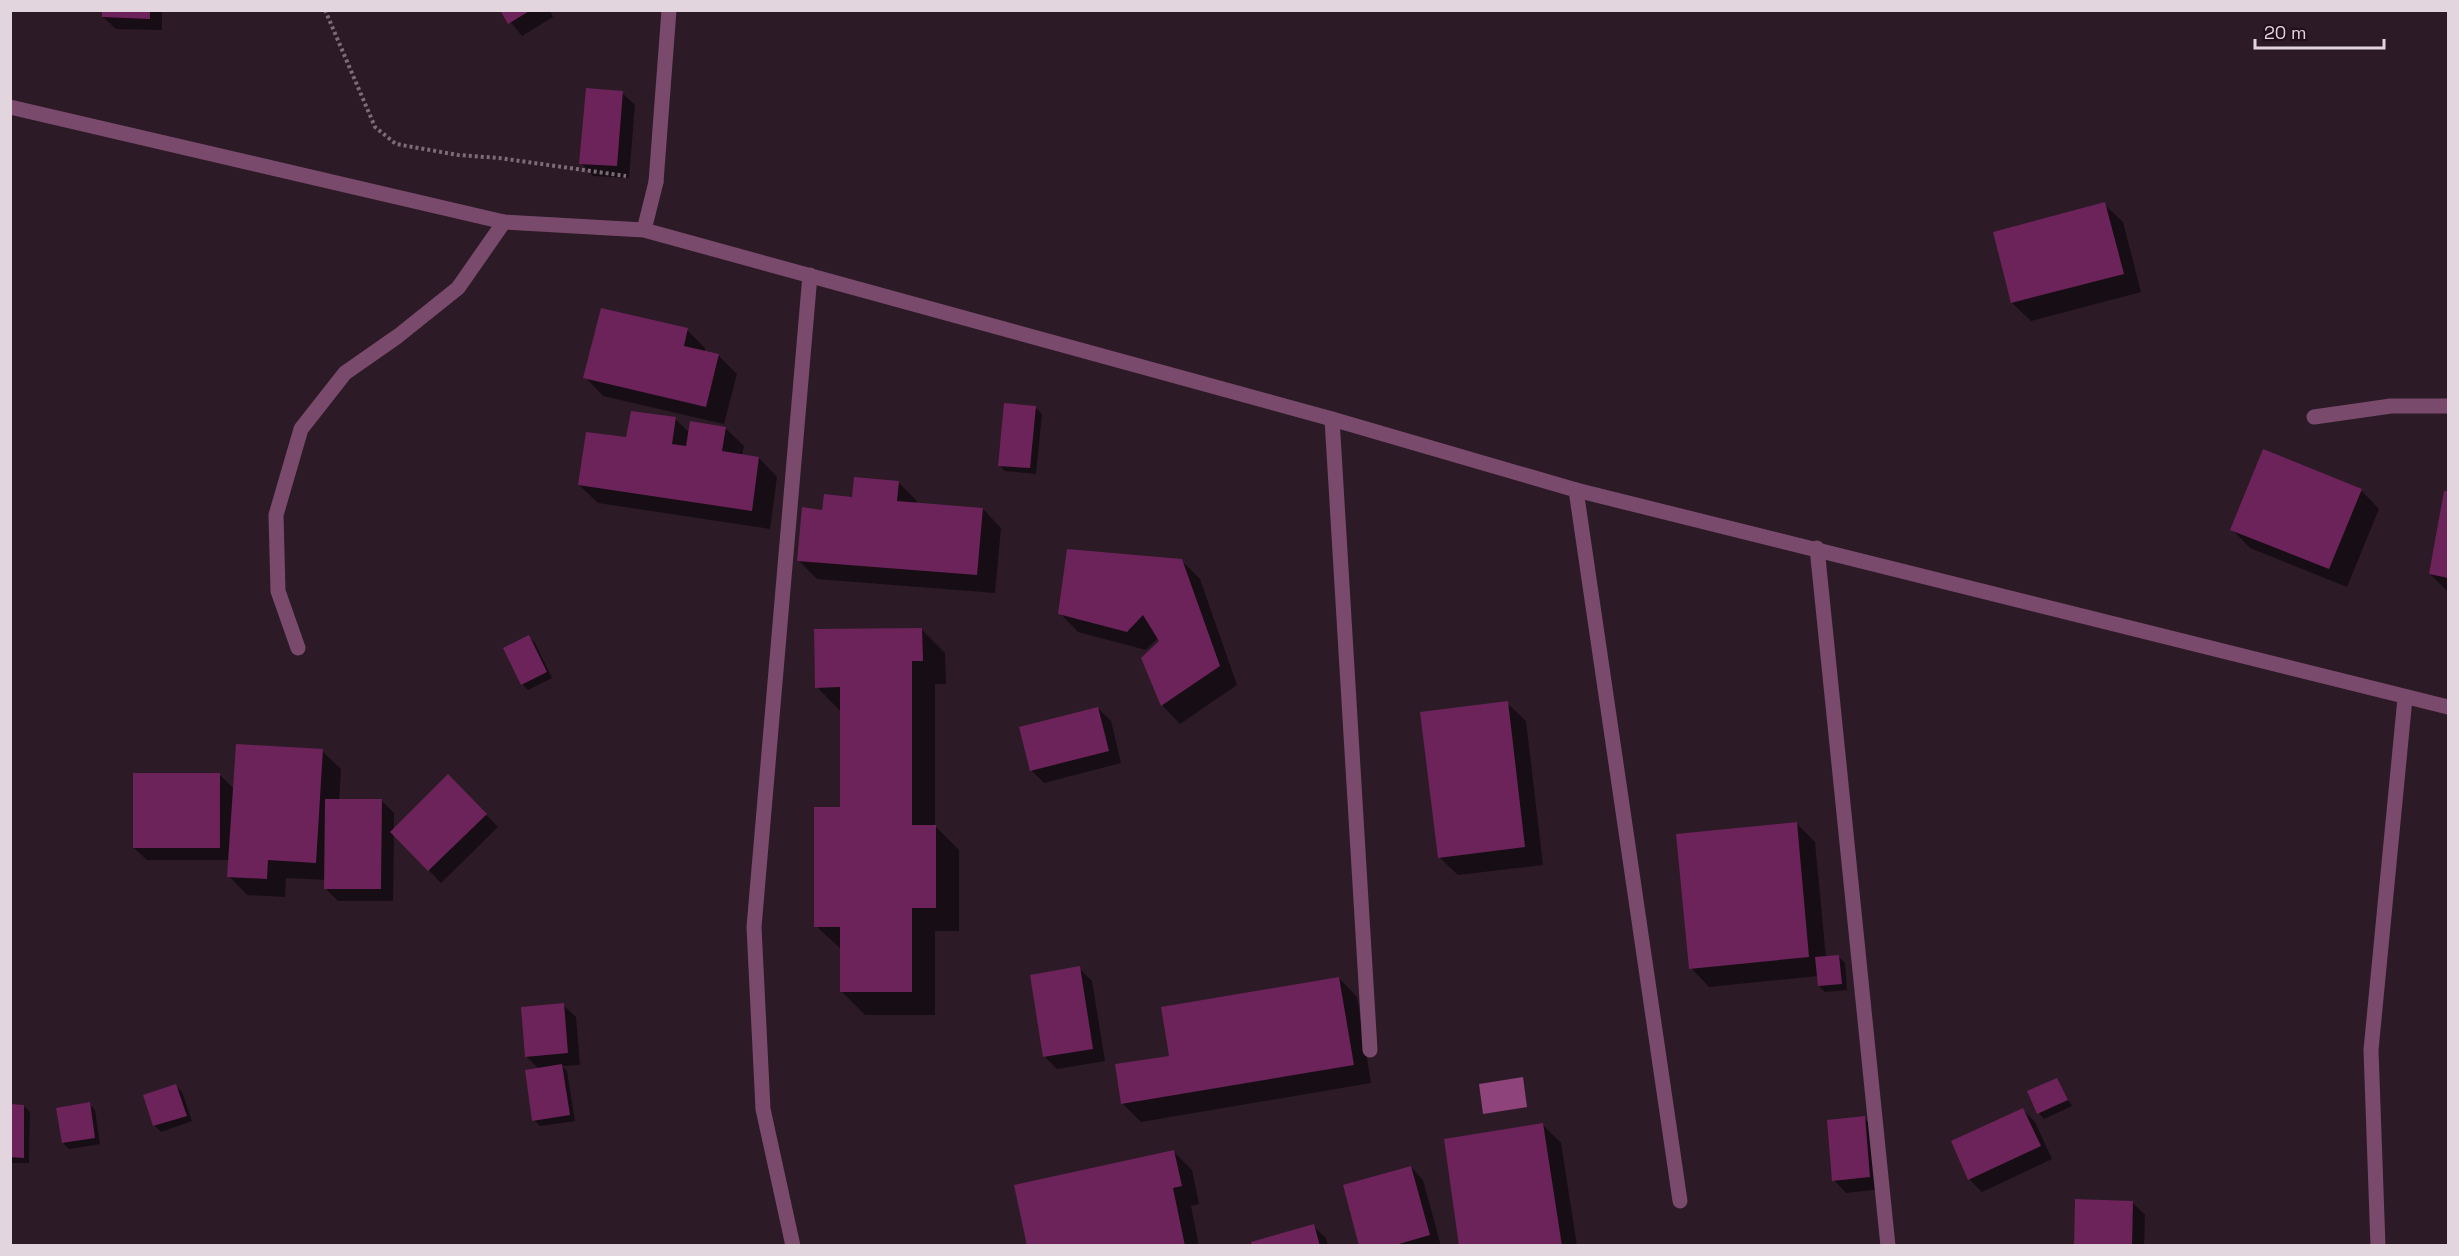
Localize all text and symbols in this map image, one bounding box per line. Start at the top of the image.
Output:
scale bar [2255,12,2384,50]
text: 20 m [2264,21,2307,44]

